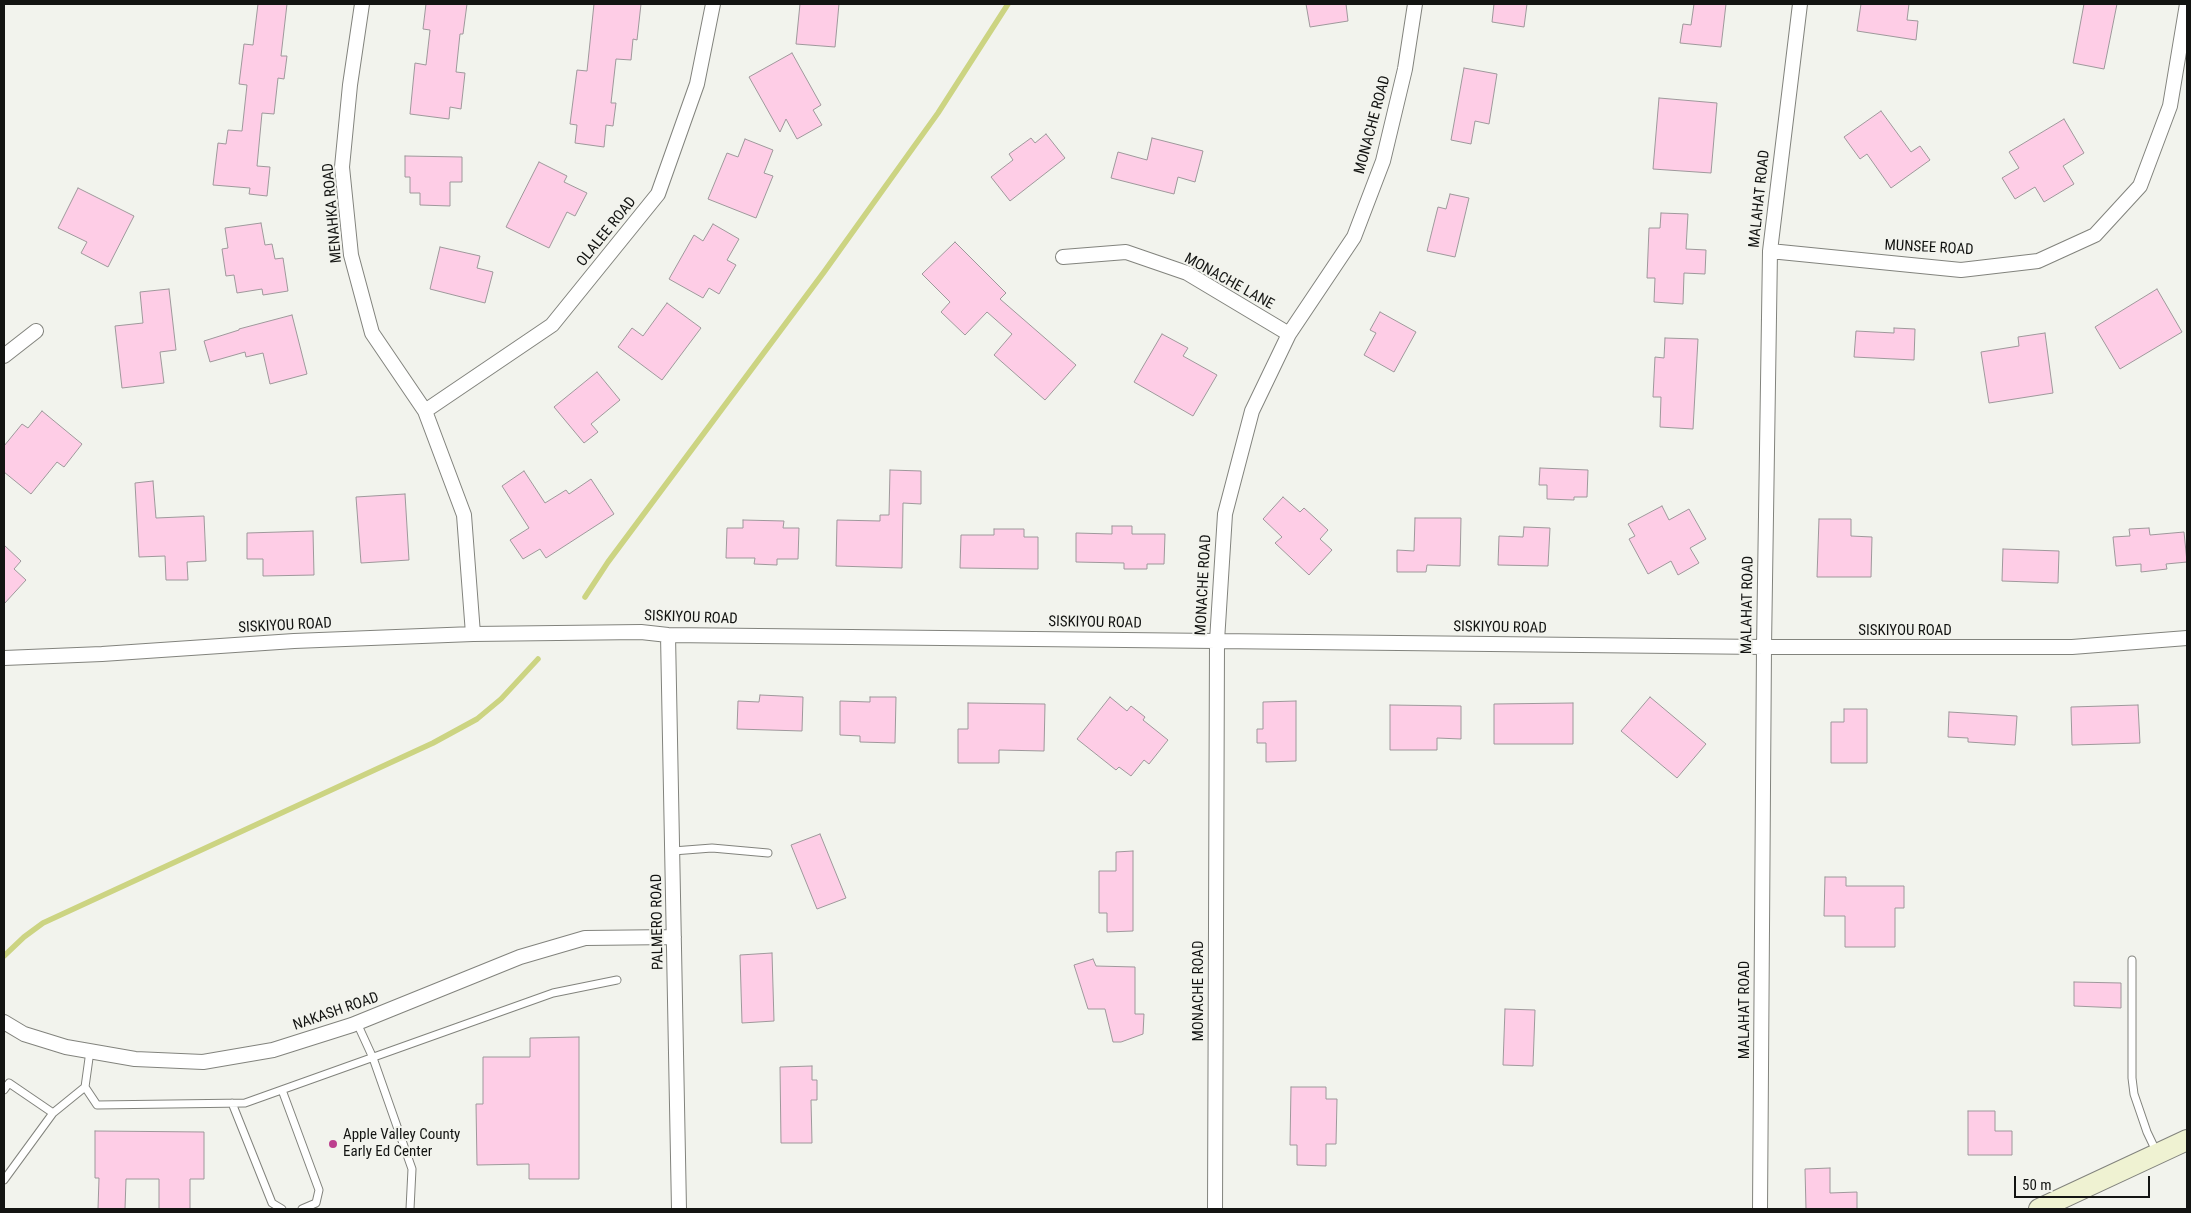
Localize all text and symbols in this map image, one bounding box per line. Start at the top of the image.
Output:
street label: MONACHE ROAD [1351,74,1395,176]
street label: MALAHAT ROAD [1746,149,1774,249]
street label: MENAHKA ROAD [320,162,346,264]
street label: OLALEE ROAD [573,194,641,270]
street label: MUNSEE ROAD [1884,237,1974,259]
street label: MONACHE LANE [1181,250,1277,314]
street label: MONACHE ROAD [1192,534,1216,636]
street label: MALAHAT ROAD [1738,556,1758,654]
street label: SISKIYOU ROAD [644,607,738,629]
street label: SISKIYOU ROAD [1048,613,1142,633]
street label: SISKIYOU ROAD [238,615,332,637]
street label: SISKIYOU ROAD [1453,618,1547,638]
street label: SISKIYOU ROAD [1858,622,1952,640]
street label: PALMERO ROAD [648,874,668,970]
street label: MONACHE ROAD [1190,940,1208,1042]
street label: MALAHAT ROAD [1736,961,1754,1059]
street label: NAKASH ROAD [291,989,381,1035]
place label: Apple Valley County Early Ed Center [343,1126,460,1161]
marker: Apple Valley County Early Ed Center [327,1138,339,1150]
scale bar [2016,1166,2152,1198]
text: 50 m [2022,1176,2052,1194]

